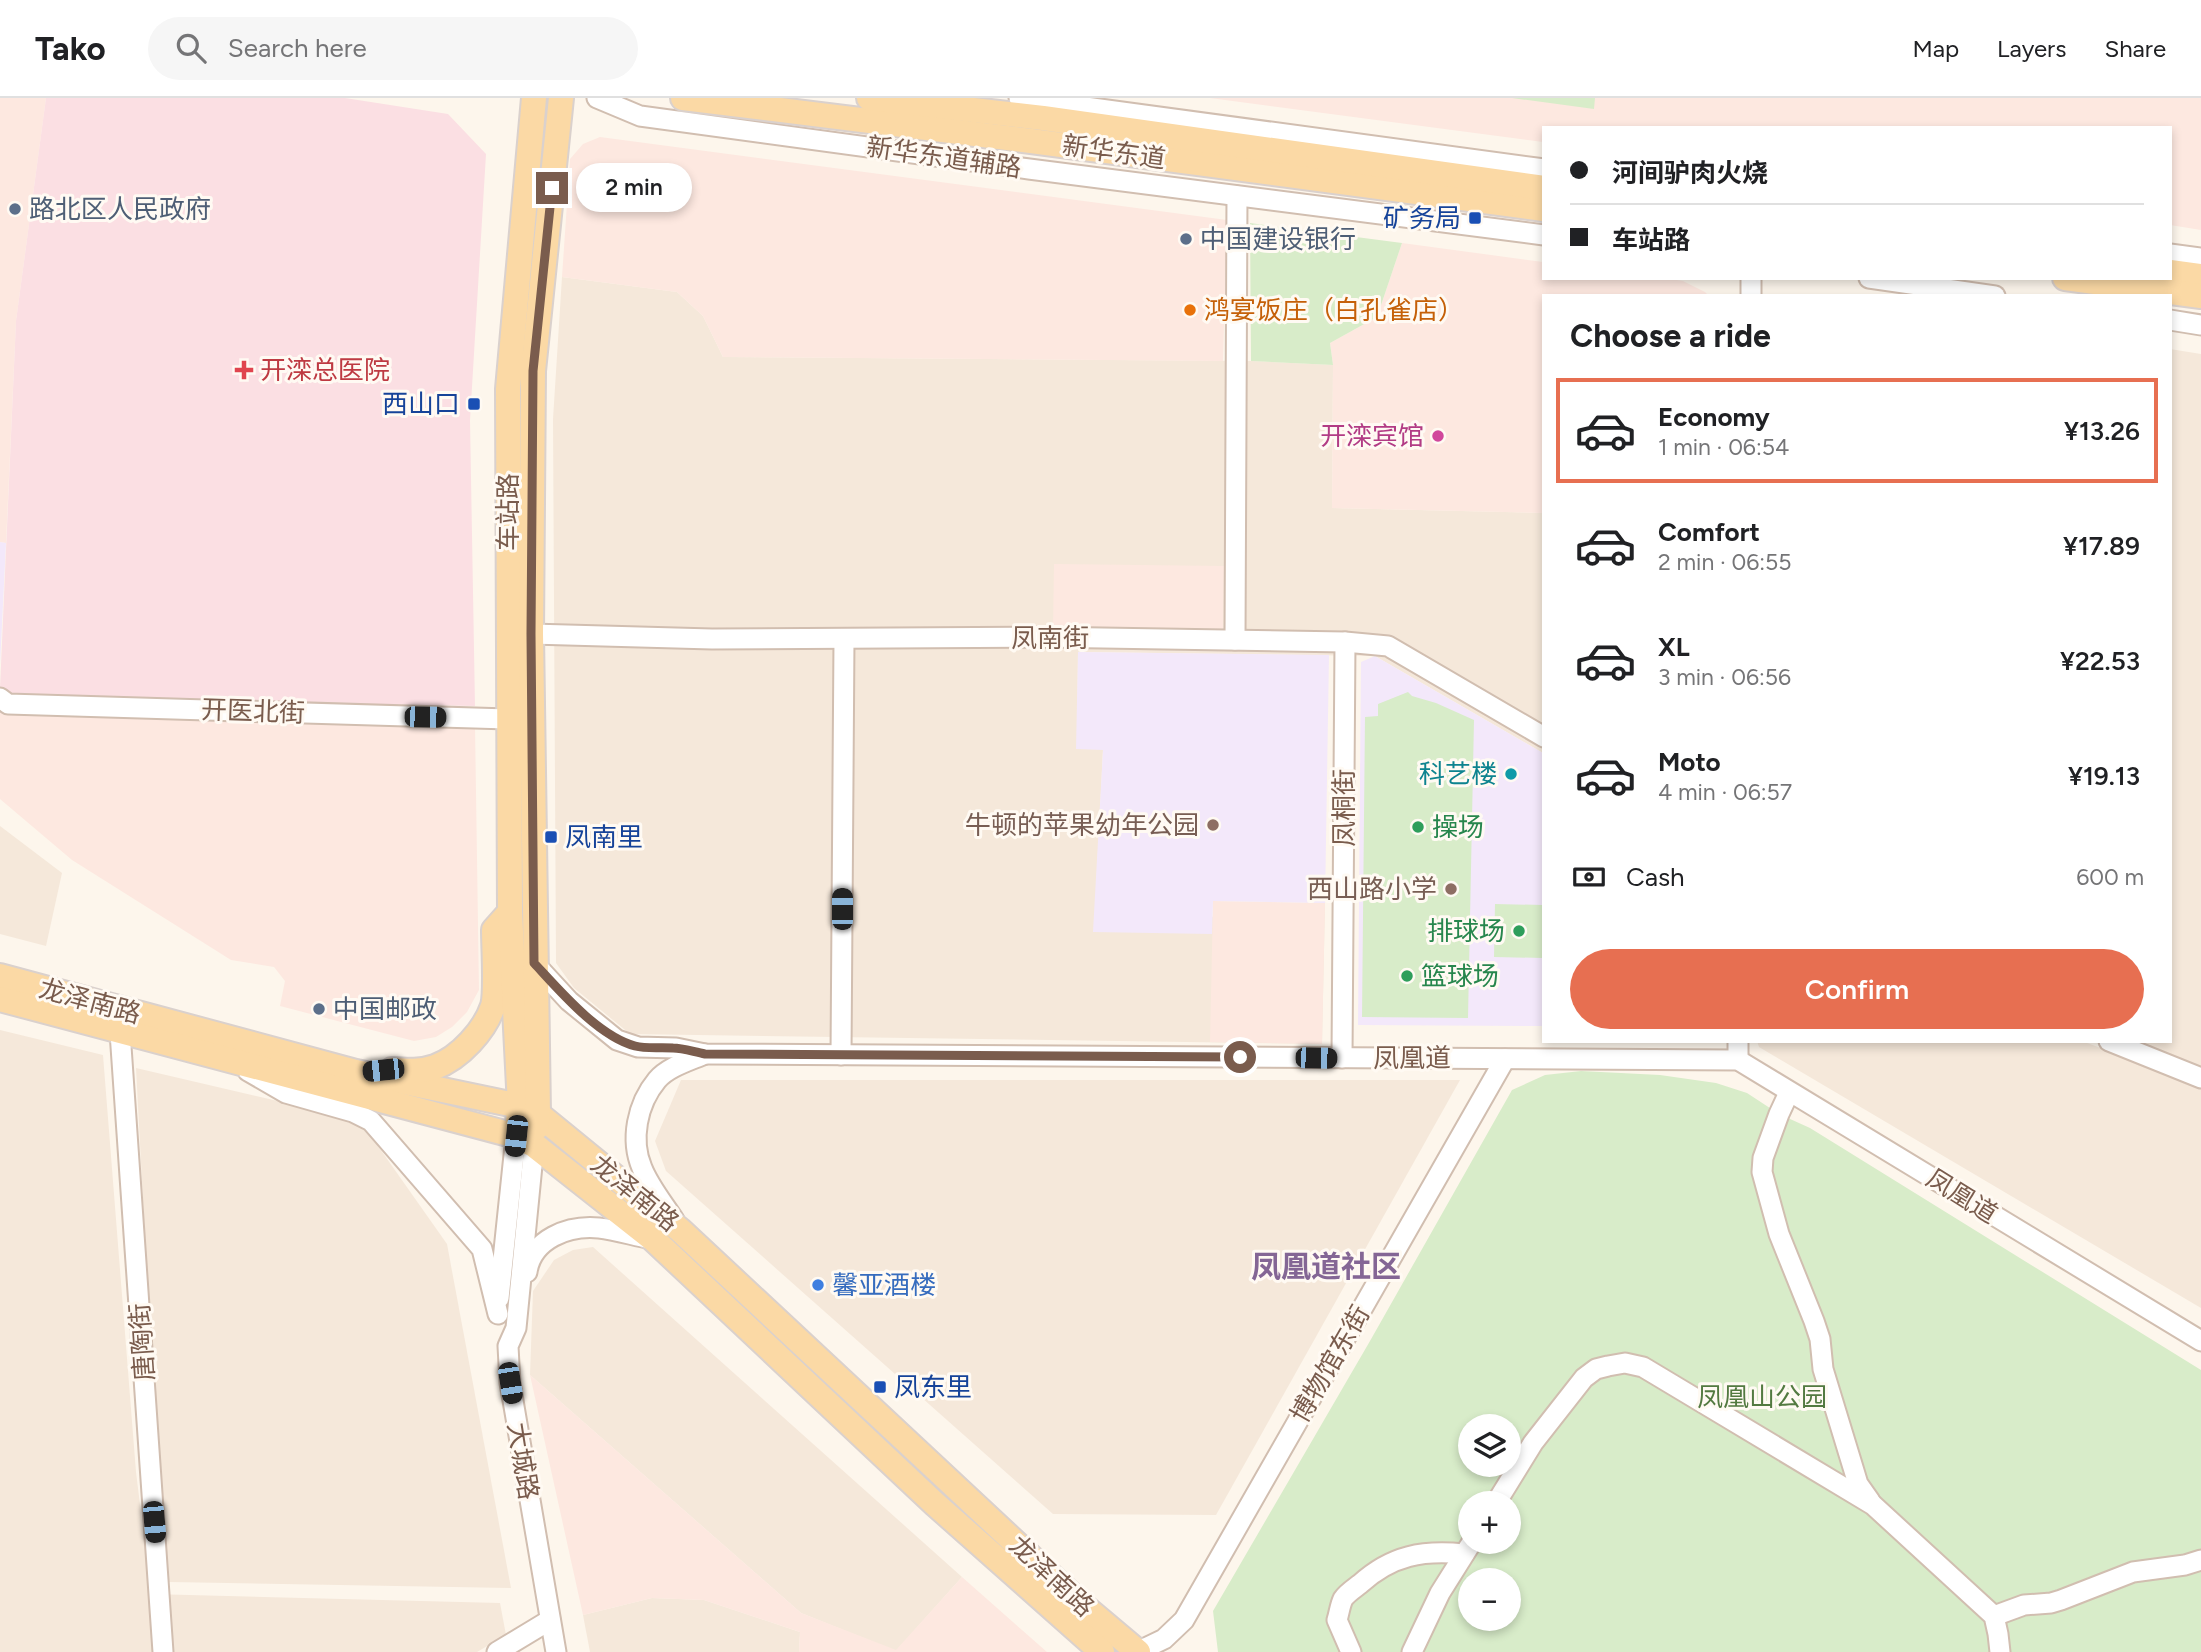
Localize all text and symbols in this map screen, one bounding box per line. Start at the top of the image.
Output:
search box [148,17,638,80]
text: Tako [35,29,106,68]
icon: search [172,29,210,67]
text: Search here [228,32,367,64]
text: Map [1912,34,1959,63]
text: Layers [1997,34,2066,63]
text: Share [2104,34,2166,63]
street label: 新华东道 [1060,129,1168,175]
street label: 新华东道辅路 [865,130,1023,184]
text: 河间驴肉火烧 [1612,157,1768,189]
callout: 2 min [576,164,692,212]
route end [536,172,568,204]
text: 2 min [605,173,663,201]
place label: 路北区人民政府 [29,193,211,225]
marker: 路北区人民政府 [7,201,23,217]
place label: 矿务局 [1383,202,1461,234]
marker: 矿务局 [1467,210,1483,226]
place label: 中国建设银行 [1200,223,1356,255]
text: 车站路 [1612,224,1690,256]
marker: 中国建设银行 [1178,231,1194,247]
place label: 鸿宴饭庄（白孔雀店） [1204,294,1464,326]
marker: 鸿宴饭庄（白孔雀店） [1182,302,1198,318]
text: Choose a ride [1570,317,1771,355]
place label: 开滦总医院 [260,354,390,386]
marker: 开滦总医院 [234,360,254,380]
place label: 西山口 [382,388,460,420]
marker: 西山口 [466,396,482,412]
icon: car [1574,399,1637,462]
text: Economy [1658,401,1770,433]
text: ¥13.26 [2064,415,2140,447]
place label: 开滦宾馆 [1320,420,1424,452]
marker: 开滦宾馆 [1430,428,1446,444]
text: 1 min · 06:54 [1658,433,1789,461]
street label: 车站路 [492,473,524,551]
icon: car [1574,514,1637,577]
text: Comfort [1658,516,1760,548]
text: ¥17.89 [2063,530,2140,562]
text: 2 min · 06:55 [1658,548,1792,576]
street label: 凤南街 [1011,622,1089,654]
icon: car [1574,629,1637,692]
text: XL [1658,631,1690,663]
text: ¥22.53 [2060,645,2140,677]
text: 3 min · 06:56 [1658,663,1791,691]
street label: 开医北街 [200,693,306,729]
car [404,706,447,728]
icon: car [1574,744,1637,807]
text: Moto [1658,746,1721,778]
place label: 科艺楼 [1419,758,1497,790]
text: ¥19.13 [2068,760,2140,792]
marker: 科艺楼 [1503,766,1519,782]
street label: 凤桐街 [1328,769,1360,847]
text: 4 min · 06:57 [1658,778,1792,806]
place label: 牛顿的苹果幼年公园 [965,809,1199,841]
place label: 操场 [1432,811,1484,843]
marker: 牛顿的苹果幼年公园 [1205,817,1221,833]
marker: 操场 [1410,819,1426,835]
place label: 凤南里 [565,821,643,853]
marker: 凤南里 [543,829,559,845]
icon: cash [1570,858,1608,896]
text: Cash [1626,861,1685,893]
text: 600 m [2076,863,2144,891]
place label: 西山路小学 [1307,873,1437,905]
marker: 西山路小学 [1443,881,1459,897]
car [832,888,853,930]
place label: 排球场 [1427,915,1505,947]
marker: 排球场 [1511,923,1527,939]
button: Confirm [1570,949,2144,1029]
place label: 篮球场 [1421,960,1499,992]
marker: 篮球场 [1399,968,1415,984]
street label: 龙泽南路 [36,972,144,1030]
place label: 中国邮政 [333,993,437,1025]
marker: 中国邮政 [311,1001,327,1017]
route start [1224,1041,1256,1073]
street label: 凤凰道 [1373,1042,1451,1074]
car [1295,1047,1338,1069]
car [362,1057,405,1083]
car [504,1114,529,1158]
street label: 龙泽南路 [585,1148,685,1238]
street label: 凤凰道 [1920,1162,2004,1230]
district label: 凤凰道社区 [1251,1248,1401,1285]
place label: 馨亚酒楼 [832,1269,936,1301]
marker: 馨亚酒楼 [810,1277,826,1293]
street label: 博物馆东街 [1284,1300,1376,1428]
street label: 唐陶街 [123,1302,161,1382]
car [497,1361,524,1405]
place label: 凤东里 [894,1371,972,1403]
marker: 凤东里 [872,1379,888,1395]
park label: 凤凰山公园 [1697,1381,1827,1413]
map controls [1458,1414,1521,1631]
button: layers [1458,1414,1521,1477]
street label: 大城路 [501,1420,545,1502]
button: + [1458,1491,1521,1554]
car [142,1500,167,1544]
street label: 龙泽南路 [1003,1529,1101,1623]
button: − [1458,1568,1521,1631]

